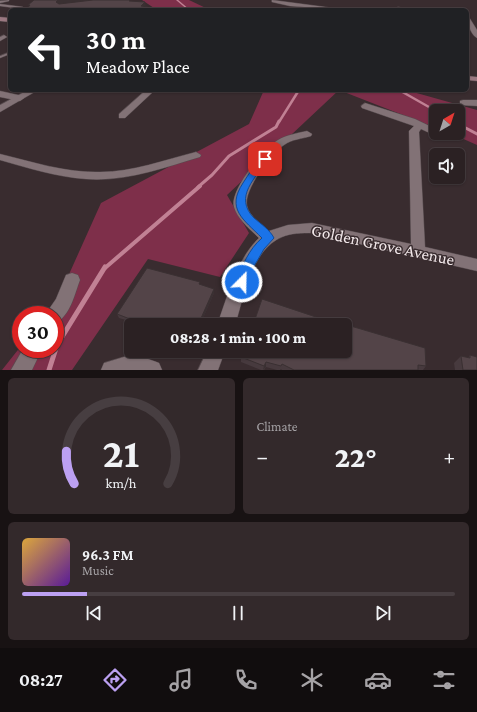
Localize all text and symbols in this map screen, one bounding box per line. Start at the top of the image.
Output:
icon: left [20,24,72,76]
text: 30 m [86,24,146,55]
text: Meadow Place [86,57,190,77]
north arrow [429,104,465,140]
map controls [429,104,465,184]
pin [248,142,282,176]
icon: arrive [254,148,276,170]
button: sound [429,148,465,184]
street label: Golden Grove Avenue [310,221,456,269]
position arrow [221,261,263,303]
speed limit sign: 30 [12,306,64,358]
text: 08:28 · 1 min · 100 m [170,330,306,346]
text: Climate [257,419,297,434]
text: 21 [103,430,140,476]
text: 22° [335,440,377,473]
text: − [257,444,268,469]
text: + [443,444,455,469]
text: km/h [106,475,137,491]
text: 96.3 FM [82,547,134,563]
text: Music [82,563,114,578]
icon: previous [83,602,105,624]
icon: pause [227,602,249,624]
icon: next [372,602,394,624]
icon: directions [101,666,129,694]
icon: music [167,666,195,694]
icon: phone [232,666,260,694]
icon: climate [298,666,326,694]
icon: car [364,666,392,694]
icon: filters [430,666,458,694]
text: 08:27 [19,670,63,690]

